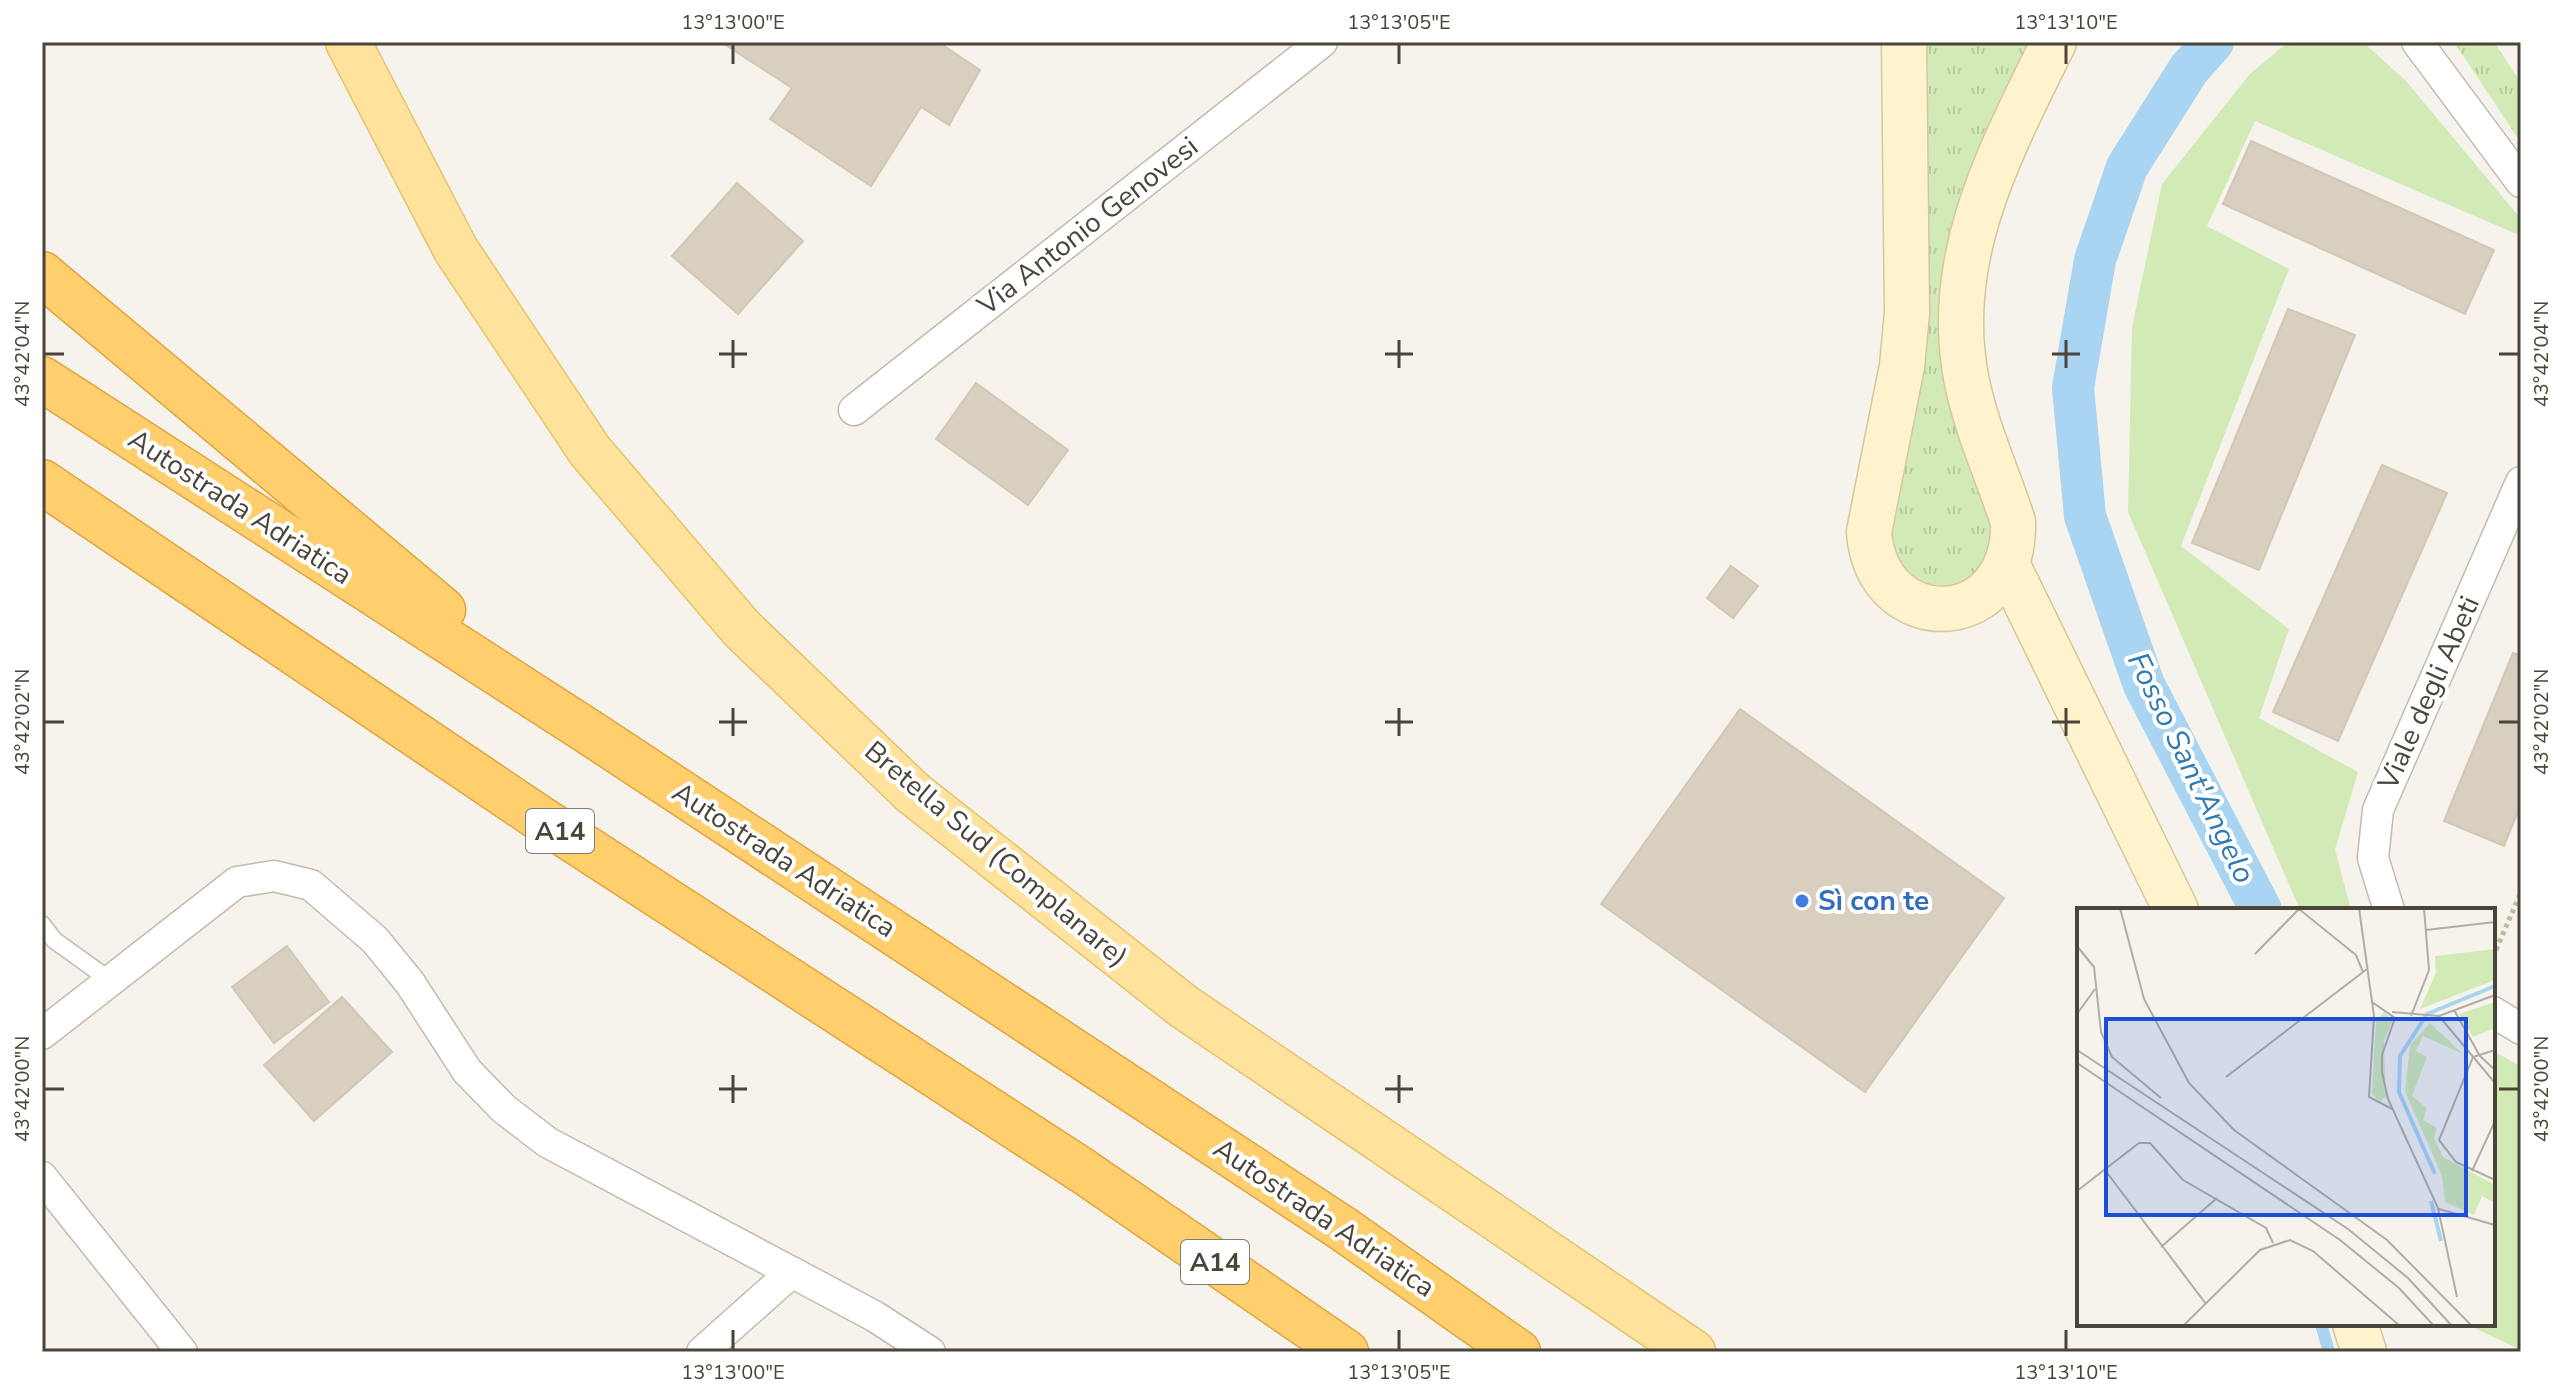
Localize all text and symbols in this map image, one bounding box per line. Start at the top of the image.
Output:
text: 13°13'00"E [681,9,785,36]
text: 13°13'05"E [1347,9,1451,36]
text: 13°13'10"E [2014,9,2118,36]
street label: Via Antonio Genovesi [969,128,1206,325]
text: 43°42'04"N [9,301,36,407]
text: 43°42'04"N [2528,301,2555,407]
street label: Autostrada Adriatica [121,420,359,594]
street label: Viale degli Abeti [2369,590,2489,797]
water label: Fosso Sant'Angelo [2117,646,2265,890]
text: 43°42'02"N [9,669,36,775]
text: 43°42'02"N [2528,669,2555,775]
street label: Bretella Sud (Complanare) [856,732,1136,976]
street label: Autostrada Adriatica [665,773,903,947]
road number: A14 [526,809,594,853]
place label: Sì con te [1818,882,1929,920]
marker: Sì con te [1793,892,1811,910]
inset map [2077,908,2495,1326]
text: 43°42'00"N [9,1036,36,1142]
text: 43°42'00"N [2528,1036,2555,1142]
street label: Autostrada Adriatica [1206,1130,1442,1306]
road number: A14 [1181,1240,1249,1284]
text: 13°13'00"E [681,1359,785,1386]
text: 13°13'05"E [1347,1359,1451,1386]
text: 13°13'10"E [2014,1359,2118,1386]

